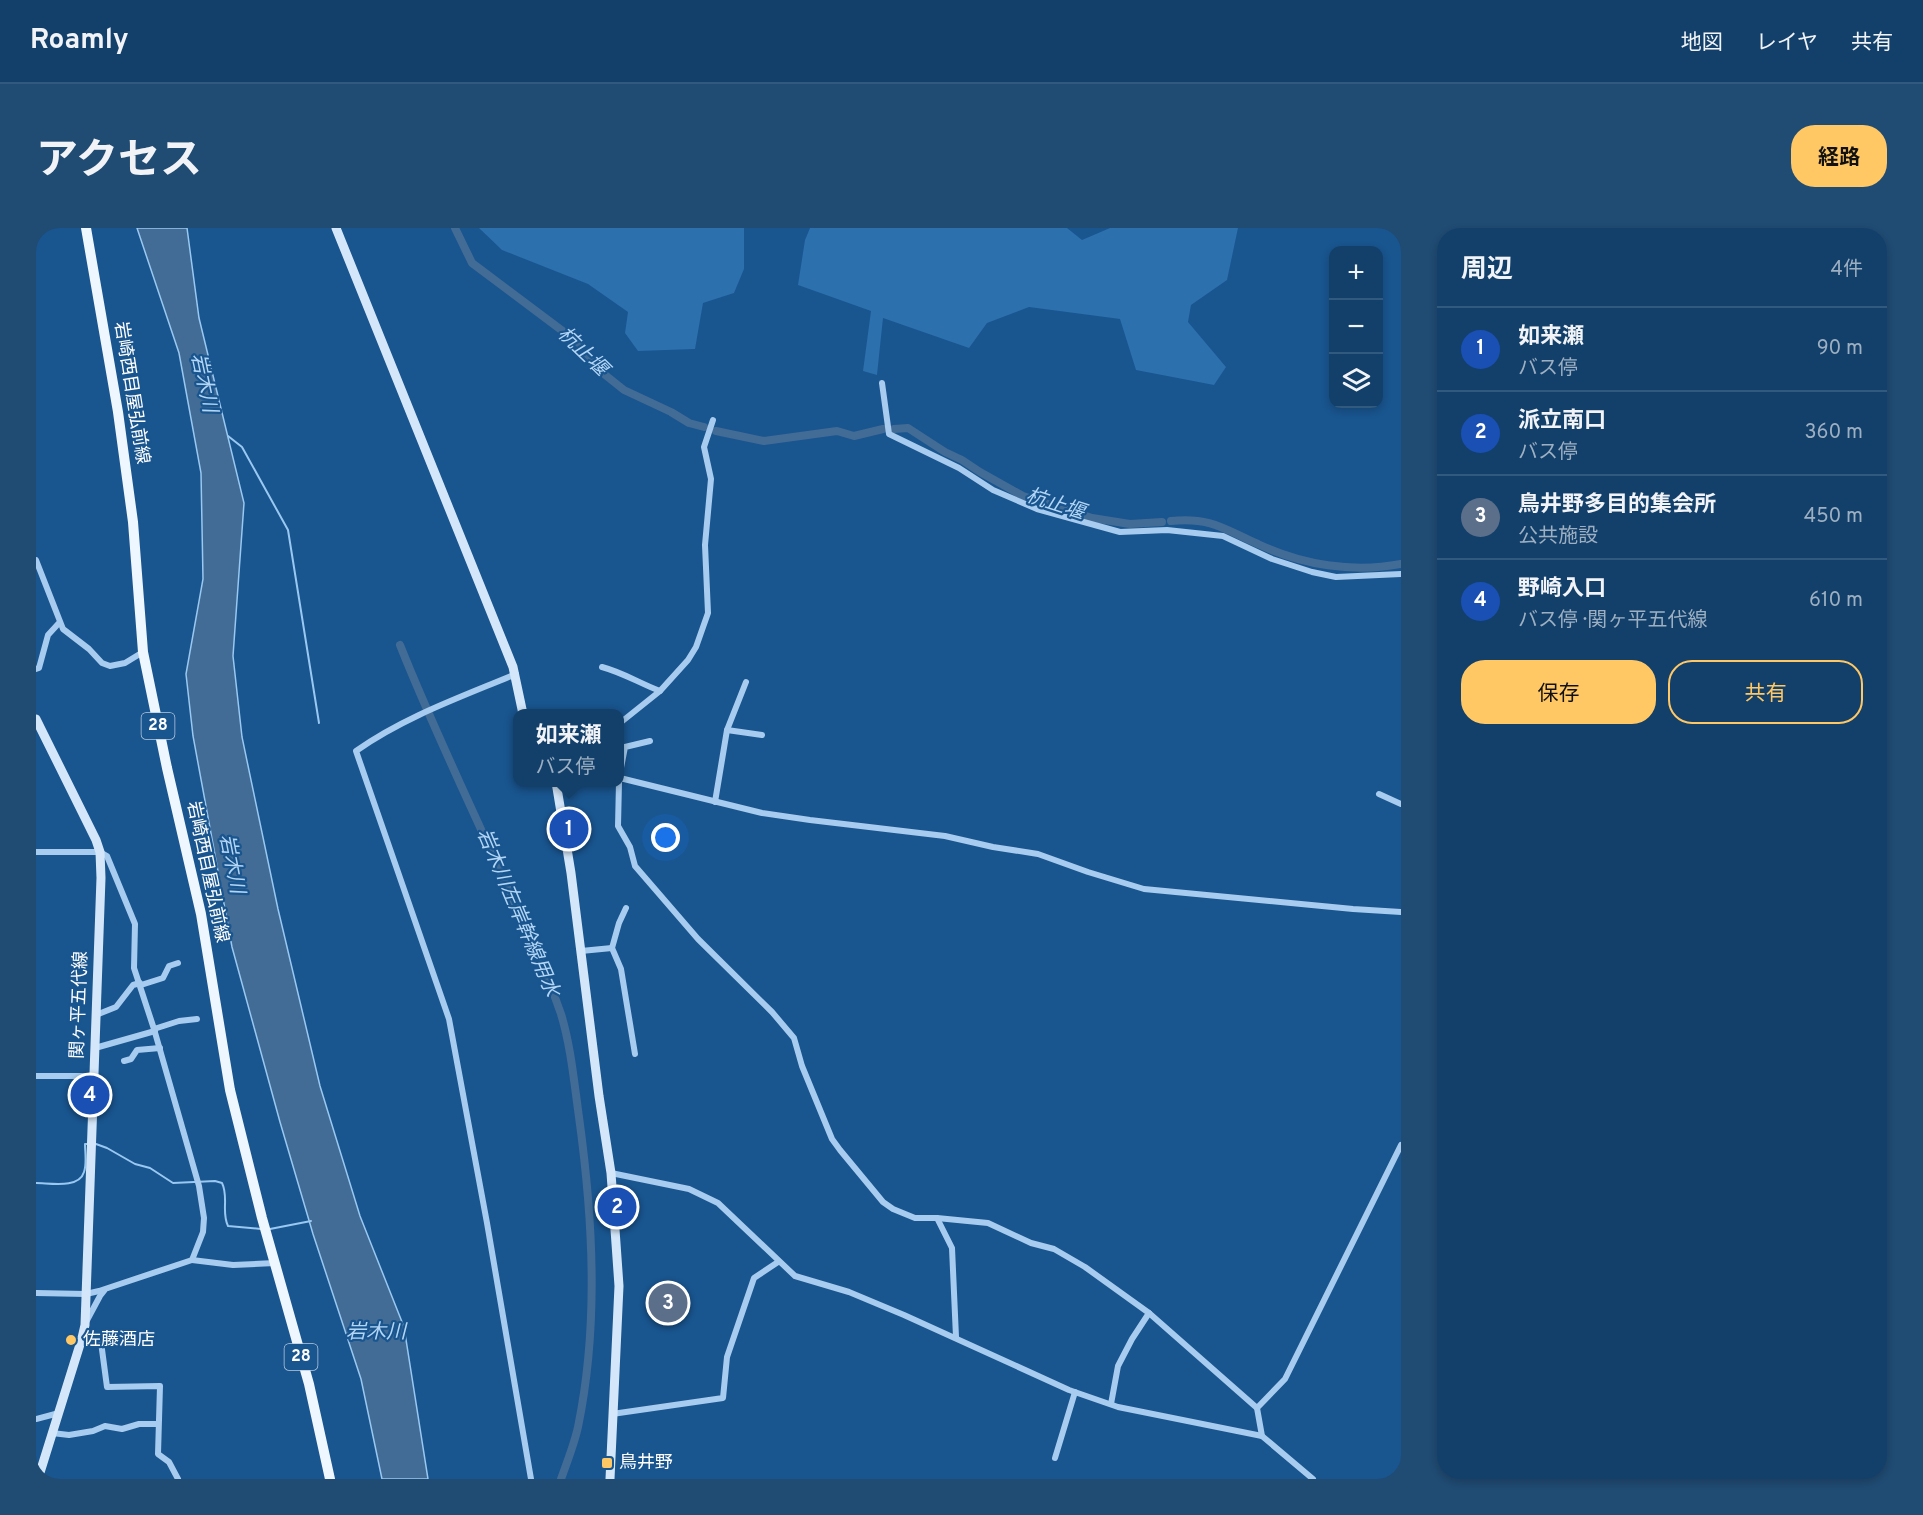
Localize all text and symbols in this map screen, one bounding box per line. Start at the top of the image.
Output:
text: Roamly [30,23,129,59]
text: 地図 [1681,30,1723,57]
text: レイヤ [1756,30,1818,57]
text: 共有 [1851,30,1893,57]
button: 経路 [1791,125,1887,187]
text: アクセス [36,136,202,189]
map controls [1329,246,1383,408]
button: + [1329,246,1383,300]
text: 周辺 [1461,254,1513,287]
text: 4件 [1831,257,1863,283]
button: − [1329,300,1383,354]
street label: 岩崎西目屋弘前線 [108,320,154,466]
water label: 杭止堰 [551,322,615,385]
text: 如来瀬 [1518,324,1584,351]
text: 1 [1477,336,1485,362]
text: 90 m [1817,336,1863,362]
water label: 岩木川 [184,351,222,417]
button: layers [1329,354,1383,408]
text: バス停 [1518,356,1578,382]
text: 派立南口 [1518,408,1606,435]
text: 2 [1474,420,1487,446]
text: 360 m [1805,420,1863,446]
text: バス停 [1518,440,1578,466]
water label: 杭止堰 [1022,483,1091,528]
text: 鳥井野多目的集会所 [1518,492,1716,519]
text: 3 [1475,504,1487,530]
text: 450 m [1804,504,1863,530]
text: 公共施設 [1518,524,1598,550]
text: 野崎入口 [1518,576,1606,603]
text: 4 [1474,588,1487,614]
text: 610 m [1809,588,1863,614]
text: バス停 · 関ヶ平五代線 [1518,608,1707,634]
button: 保存 [1461,660,1656,724]
button: 共有 [1668,660,1863,724]
popup [513,709,624,787]
road number: 28 [142,713,174,739]
text: 如来瀬 [535,723,602,750]
text: バス停 [535,755,595,781]
street label: 岩崎西目屋弘前線 [181,799,233,945]
pin: 1 [550,806,588,852]
your location [651,823,680,852]
water label: 岩木川左岸幹線用水 [470,825,565,1003]
water label: 岩木川 [213,832,250,898]
street label: 関ヶ平五代線 [67,951,93,1059]
pin: 4 [70,1072,110,1118]
pin: 2 [598,1184,636,1230]
pin: 3 [648,1280,688,1326]
water label: 岩木川 [346,1320,408,1346]
place label: 佐藤酒店 [83,1329,155,1352]
marker: 佐藤酒店 [64,1333,78,1347]
road number: 28 [284,1344,318,1370]
place label: 鳥井野 [619,1452,673,1475]
marker: 鳥井野 [600,1456,614,1470]

